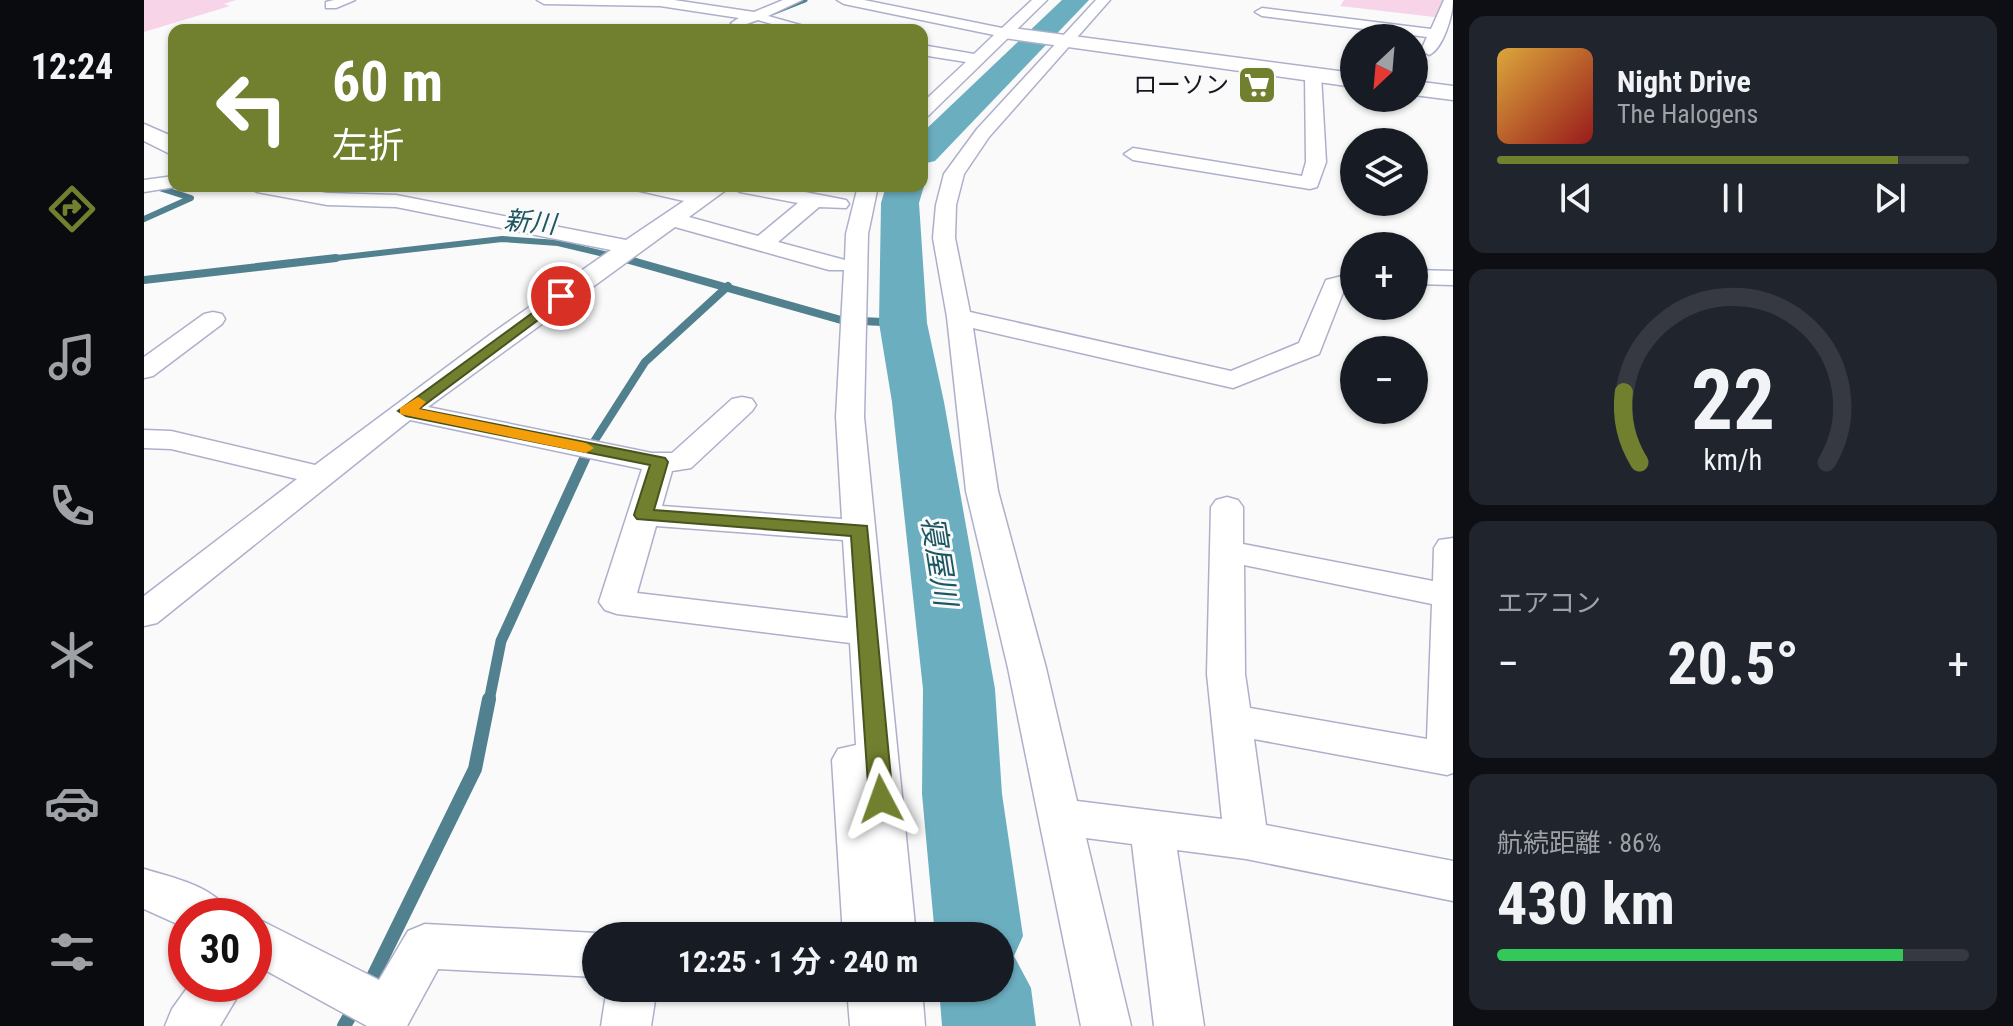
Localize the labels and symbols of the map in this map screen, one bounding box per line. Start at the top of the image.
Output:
north arrow [1340,24,1428,112]
supermarket icon: ローソン [1236,64,1278,106]
place label: ローソン [1133,71,1229,99]
water label: 新川 [503,205,560,239]
pin [527,262,595,330]
water label: 寝屋川 [915,514,964,611]
position arrow [839,757,923,841]
speed limit sign: 30 [168,898,272,1002]

